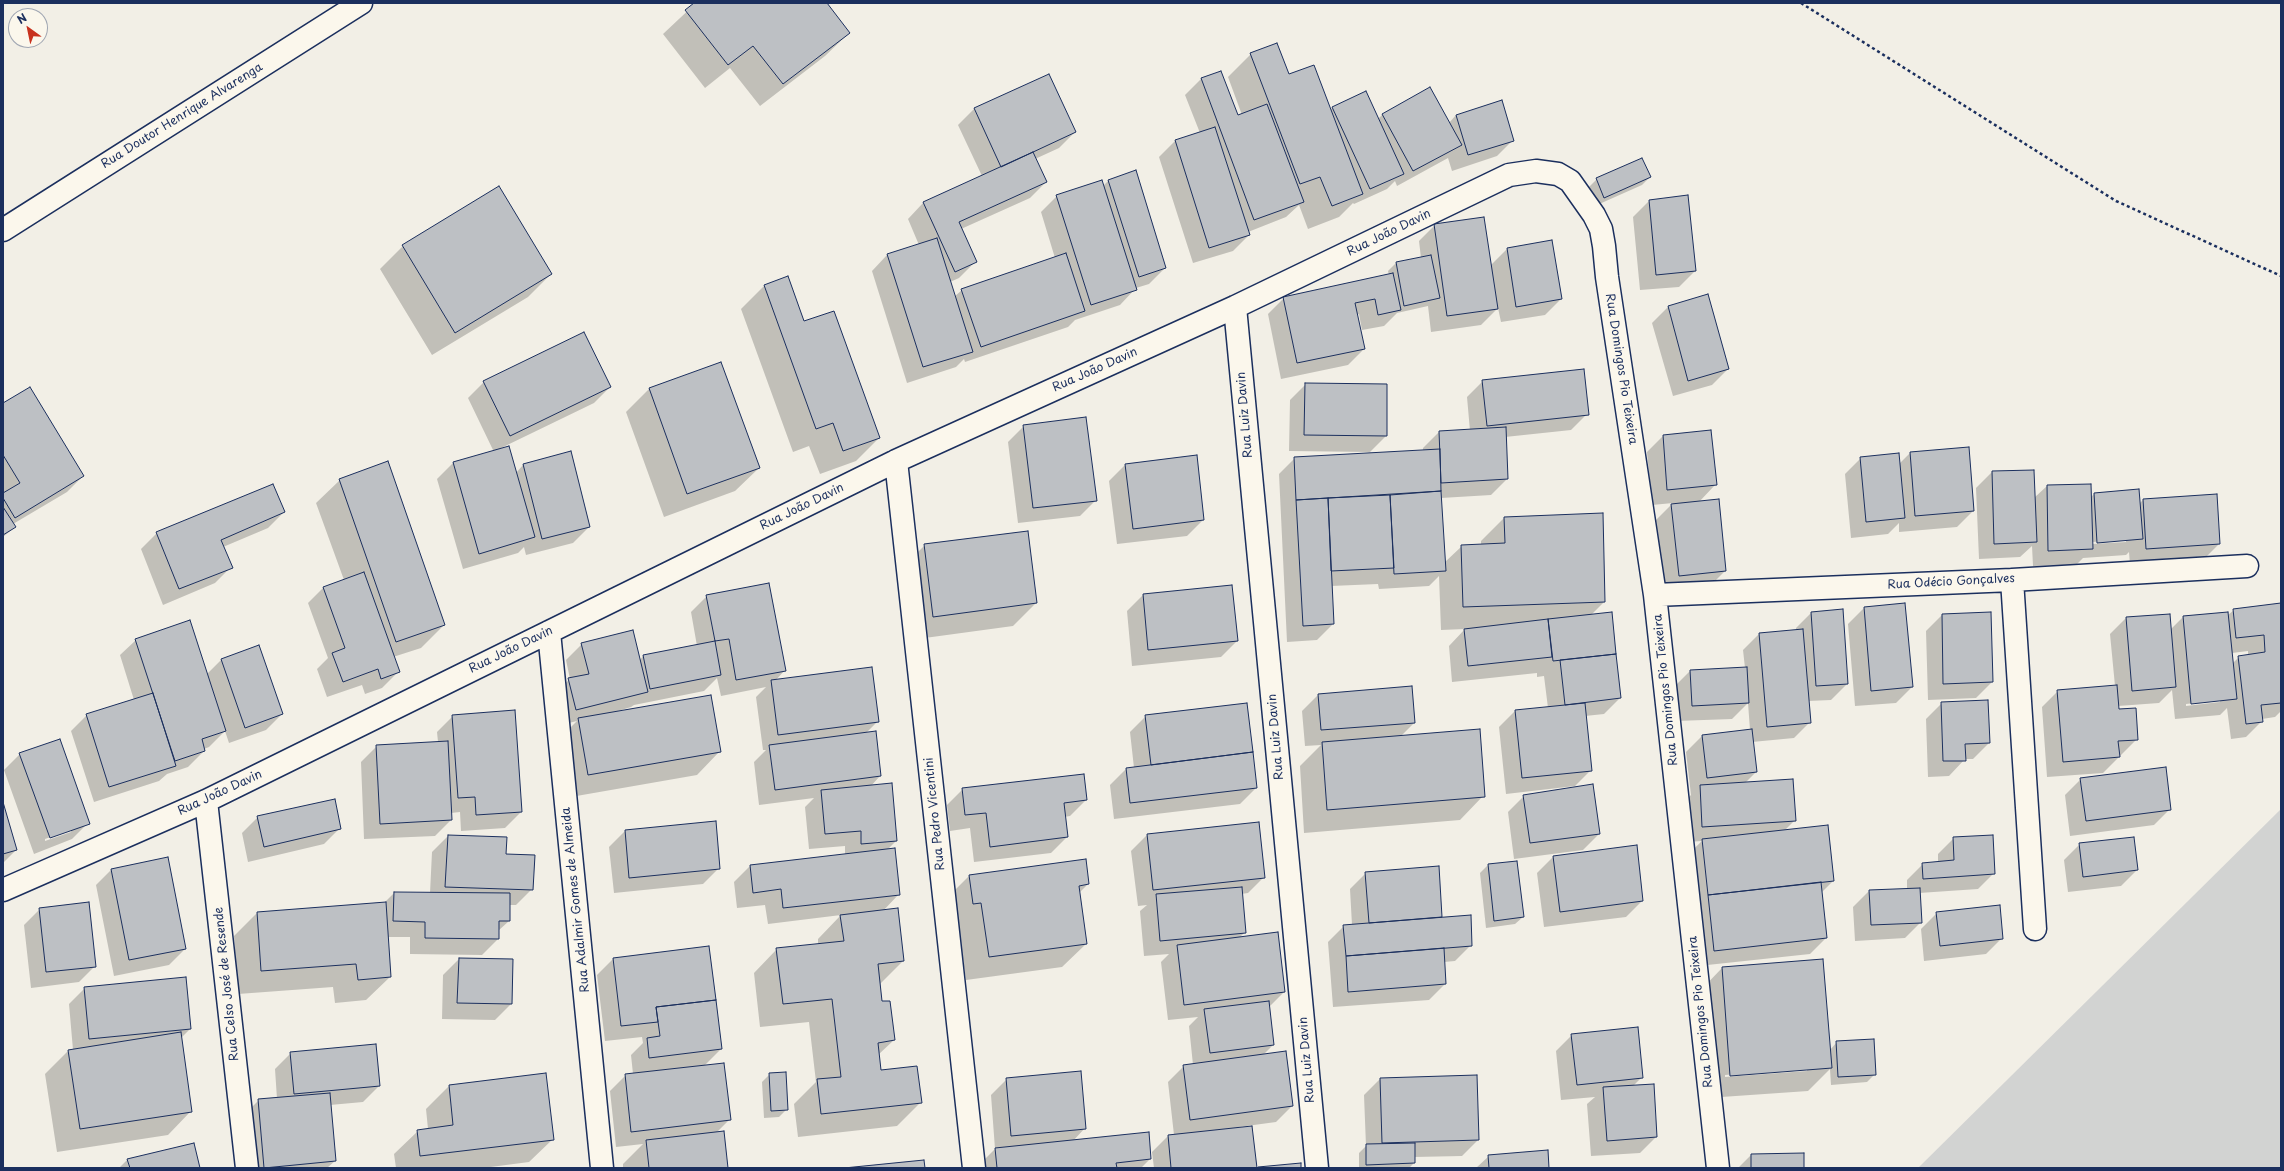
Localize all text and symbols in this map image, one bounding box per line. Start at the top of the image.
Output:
north arrow [8,8,48,48]
text: N [13,9,30,28]
street label: Rua Doutor Henrique Alvarenga [99,60,265,172]
street label: Rua João Davin [1345,206,1433,260]
street label: Rua Domingos Pio Teixeira [1602,292,1640,446]
street label: Rua João Davin [1050,345,1140,395]
street label: Rua Luiz Davin [1234,371,1256,459]
street label: Rua João Davin [758,480,846,534]
street label: Rua Odécio Gonçalves [1887,571,2015,593]
street label: Rua Domingos Pio Teixeira [1651,613,1681,767]
street label: Rua João Davin [467,623,555,677]
street label: Rua Luiz Davin [1265,693,1287,781]
street label: Rua Pedro Vicentini [922,757,948,871]
street label: Rua João Davin [175,767,265,819]
street label: Rua Adalmir Gomes de Almeida [559,807,593,993]
street label: Rua Celso José de Resende [212,906,242,1062]
street label: Rua Domingos Pio Teixeira [1686,935,1716,1089]
street label: Rua Luiz Davin [1296,1016,1318,1104]

